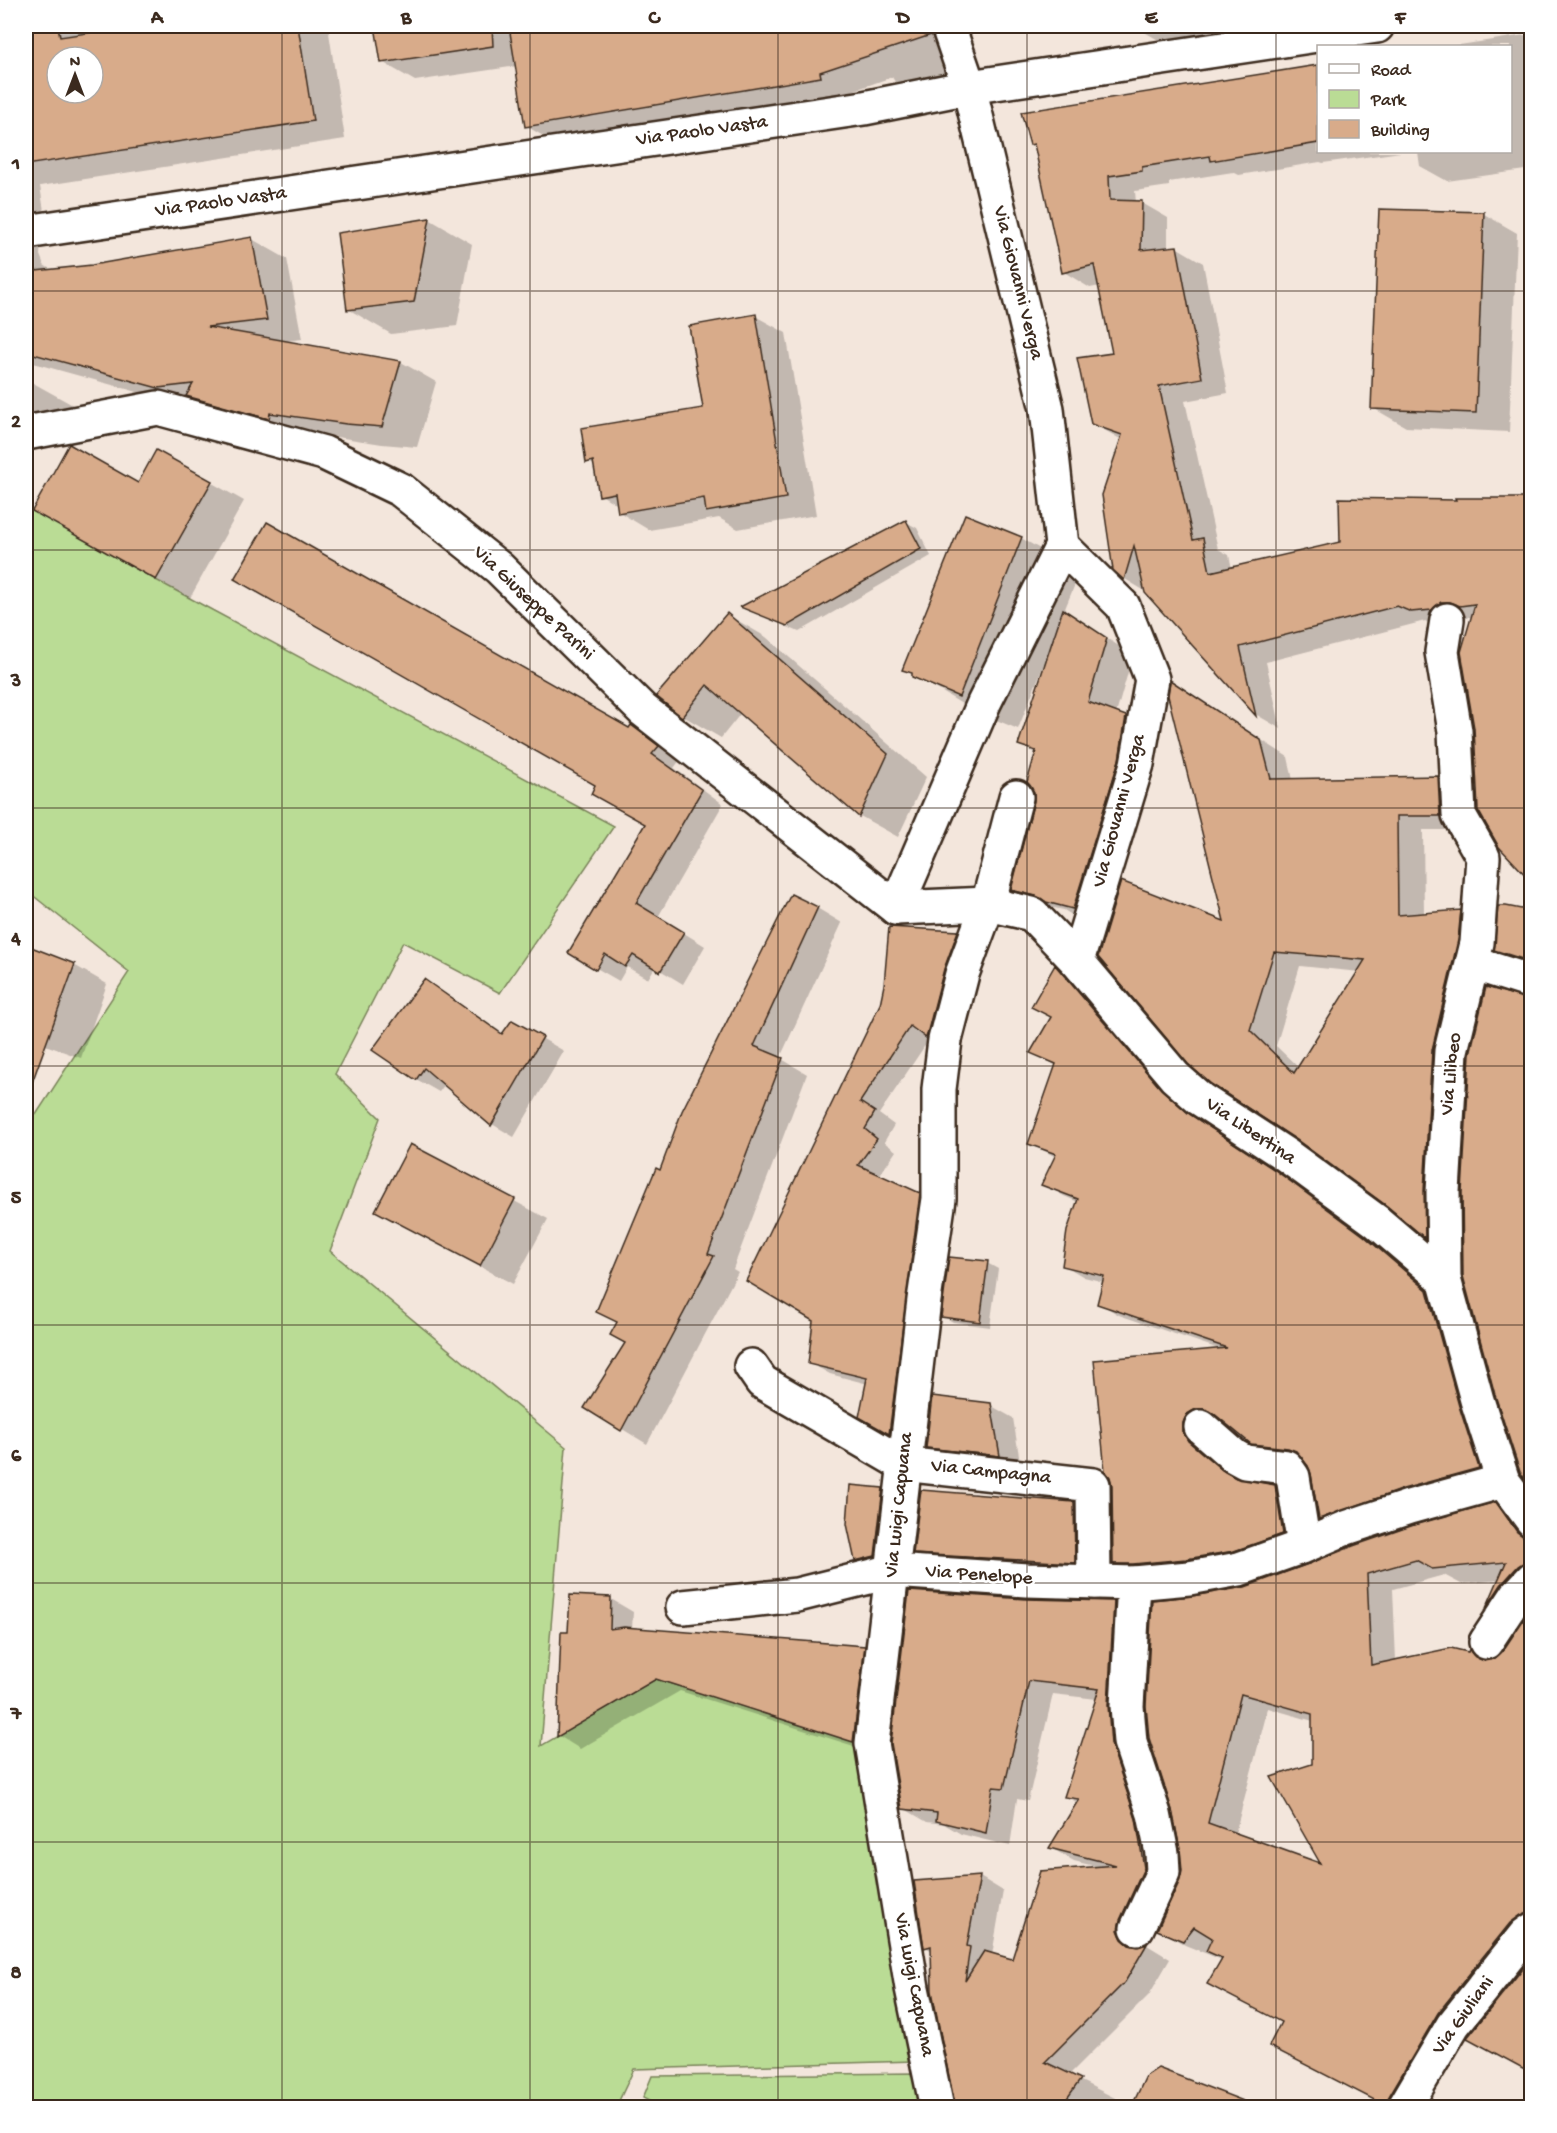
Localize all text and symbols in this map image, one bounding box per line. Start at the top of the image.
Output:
text: A [150,8,165,31]
text: B [400,8,412,31]
text: C [648,8,662,31]
text: D [894,8,910,31]
text: E [1145,8,1159,31]
text: F [1394,8,1407,31]
north arrow [45,45,105,105]
legend [1317,45,1512,153]
text: N [70,54,81,73]
text: Road [1371,61,1412,82]
text: Park [1370,91,1407,112]
street label: Via Paolo Vasta [634,111,770,153]
text: Building [1370,121,1430,142]
text: 1 [11,154,20,177]
street label: Via Paolo Vasta [153,182,289,224]
street label: Via Giovanni Verga [987,203,1047,363]
text: 2 [11,412,21,435]
street label: Via Giuseppe Parini [467,541,598,666]
text: 3 [10,671,21,694]
street label: Via Giovanni Verga [1088,731,1152,891]
text: 4 [10,929,21,952]
street label: Via Lilibeo [1436,1032,1468,1117]
street label: Via Libertina [1200,1093,1300,1171]
text: 5 [11,1188,22,1211]
street label: Via Luigi Capuana [881,1430,919,1580]
text: 6 [11,1446,22,1469]
street label: Via Campagna [929,1455,1053,1491]
street label: Via Penelope [924,1561,1034,1591]
text: 7 [10,1704,23,1727]
street label: Via Luigi Capuana [888,1910,938,2060]
text: 8 [11,1963,22,1986]
street label: Via Giuliani [1427,1972,1500,2061]

